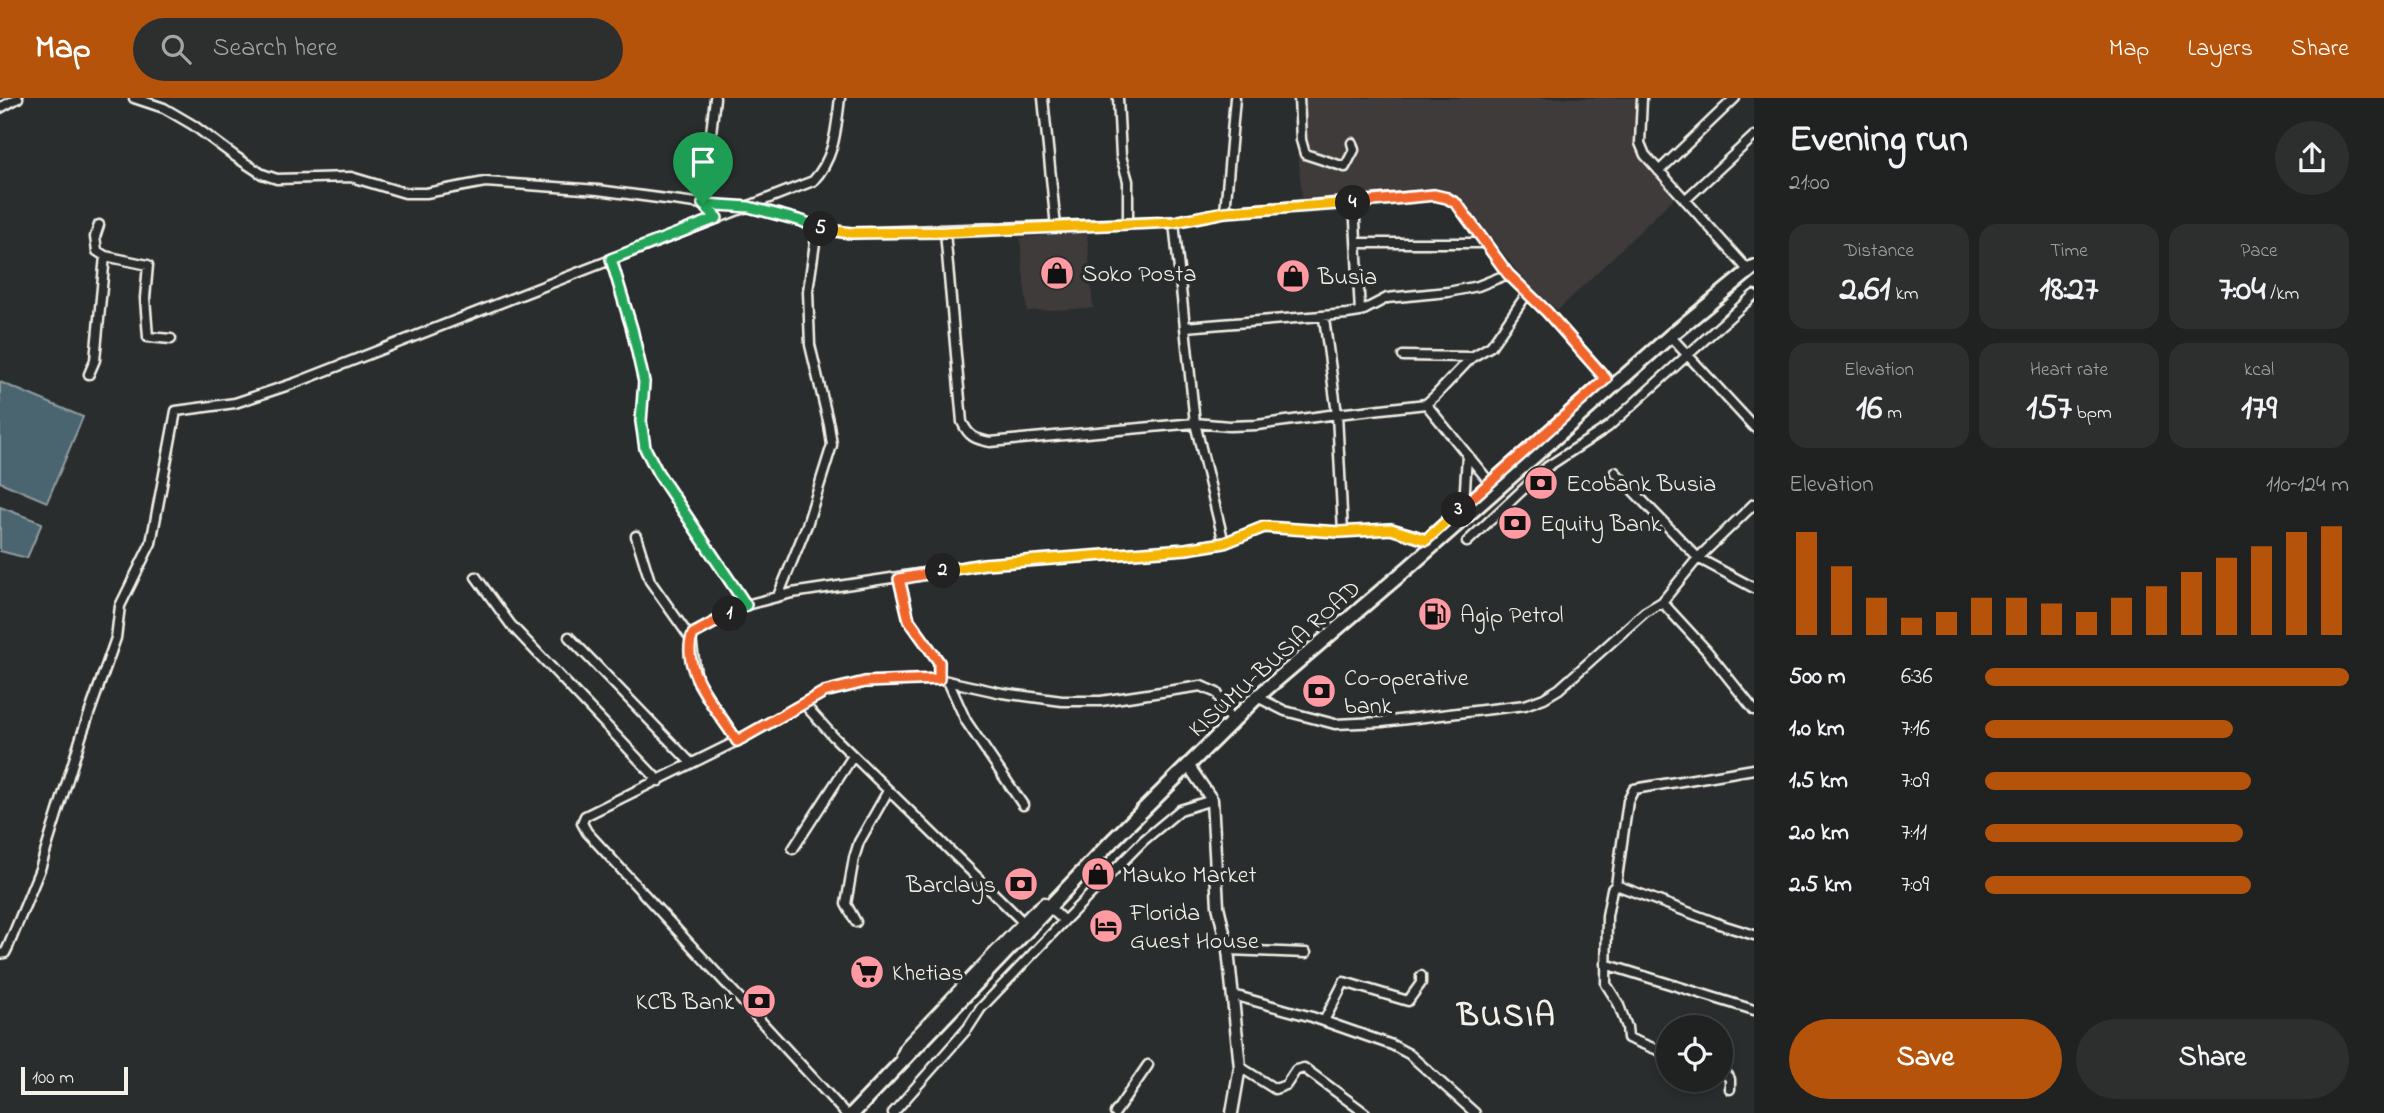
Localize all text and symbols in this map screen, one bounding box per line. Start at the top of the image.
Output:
search box [133,18,623,81]
text: Map [35,25,91,73]
icon: search [157,30,195,68]
text: Search here [213,30,337,68]
text: Map [2109,32,2149,67]
text: Layers [2187,32,2253,67]
text: Share [2291,32,2349,67]
text: Evening run [1789,113,1968,169]
button: share [2275,121,2349,195]
pin [673,132,733,204]
icon: arrive [684,143,722,181]
text: 21:00 [1789,167,1830,200]
pin: 4 [1336,186,1370,220]
text: 4 [1349,189,1356,216]
pin: 5 [804,212,838,246]
text: 5 [815,215,826,242]
text: Distance [1844,238,1914,265]
text: Time [2050,238,2088,265]
text: Pace [2240,238,2278,265]
shop icon: Soko Posta [1038,254,1076,292]
shop icon: Busia [1274,257,1312,295]
place label: Soko Posta [1082,258,1196,293]
place label: Busia [1317,261,1377,296]
text: 2.61 [1840,265,1891,316]
text: 18:27 [2039,265,2099,316]
text: 7:04 [2219,265,2266,316]
text: km [1891,281,1918,308]
text: /km [2266,281,2299,308]
text: Elevation [1844,357,1914,384]
text: Heart rate [2030,357,2108,384]
text: kcal [2244,357,2274,384]
text: 16 [1856,384,1883,435]
text: 157 [2026,384,2072,435]
text: 179 [2241,384,2277,435]
text: m [1883,400,1902,427]
text: bpm [2072,400,2112,427]
bank icon: Ecobank Busia [1522,464,1560,502]
place label: Ecobank Busia [1566,468,1716,503]
text: Elevation [1789,469,1874,502]
text: 110–124 m [2266,469,2349,502]
pin: 3 [1442,492,1476,528]
text: 3 [1455,496,1462,523]
bank icon: Equity Bank [1496,504,1534,542]
place label: Equity Bank [1540,508,1662,544]
pin: 2 [926,554,960,588]
text: 2 [938,557,947,584]
street label: KISUMU-BUSIA ROAD [1182,573,1370,747]
fuel station icon: Agip Petrol [1416,595,1454,633]
pin: 1 [712,596,748,632]
place label: Agip Petrol [1460,599,1563,634]
text: 1 [726,600,733,627]
text: 500 m [1789,661,1846,694]
text: 6:36 [1901,661,1933,694]
place label: Co-operative bank [1344,662,1469,725]
bank icon: Co-operative bank [1300,672,1338,710]
text: 1.0 km [1789,713,1845,746]
text: 7:16 [1901,713,1930,746]
text: 1.5 km [1789,765,1848,798]
text: 7:09 [1901,765,1929,798]
text: 2.0 km [1789,817,1849,850]
text: 7:11 [1901,817,1927,850]
shop icon: Mauko Market [1079,855,1117,893]
place label: Mauko Market [1122,859,1256,894]
bank icon: Barclays [1002,865,1040,903]
place label: Barclays [905,869,996,905]
text: 2.5 km [1789,869,1852,902]
text: 7:09 [1901,869,1929,902]
place label: Florida Guest House [1129,897,1259,960]
hotel icon: Florida Guest House [1087,907,1125,945]
supermarket icon: Khetias [848,953,886,991]
place label: Khetias [892,957,963,992]
bank icon: KCB Bank [740,982,778,1020]
place label: KCB Bank [636,986,734,1021]
district label: BUSIA [1455,994,1557,1041]
map controls [1656,1015,1733,1092]
button: locate [1656,1015,1733,1092]
button: Save [1789,1019,2062,1099]
button: Share [2076,1019,2349,1099]
scale bar [21,1064,128,1096]
text: 100 m [32,1065,74,1092]

